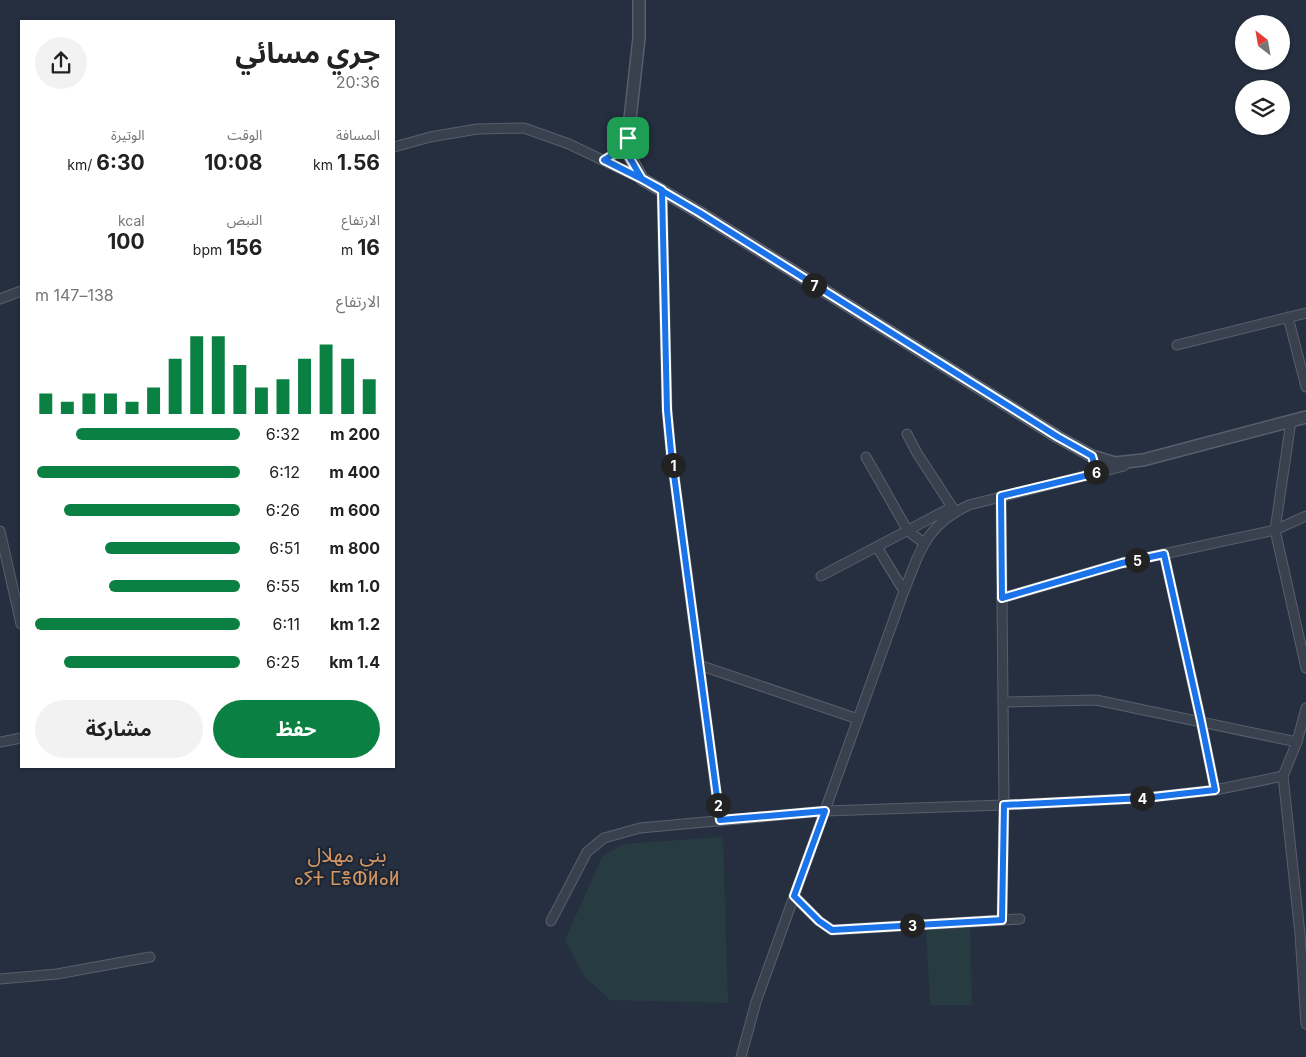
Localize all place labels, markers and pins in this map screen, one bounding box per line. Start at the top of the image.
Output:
pin [607,117,649,159]
pin: 7 [802,272,826,298]
pin: 1 [660,452,686,478]
pin: 6 [1084,460,1108,484]
pin: 5 [1124,548,1150,572]
pin: 4 [1130,786,1154,810]
pin: 2 [706,792,730,818]
pin: 3 [900,912,924,938]

